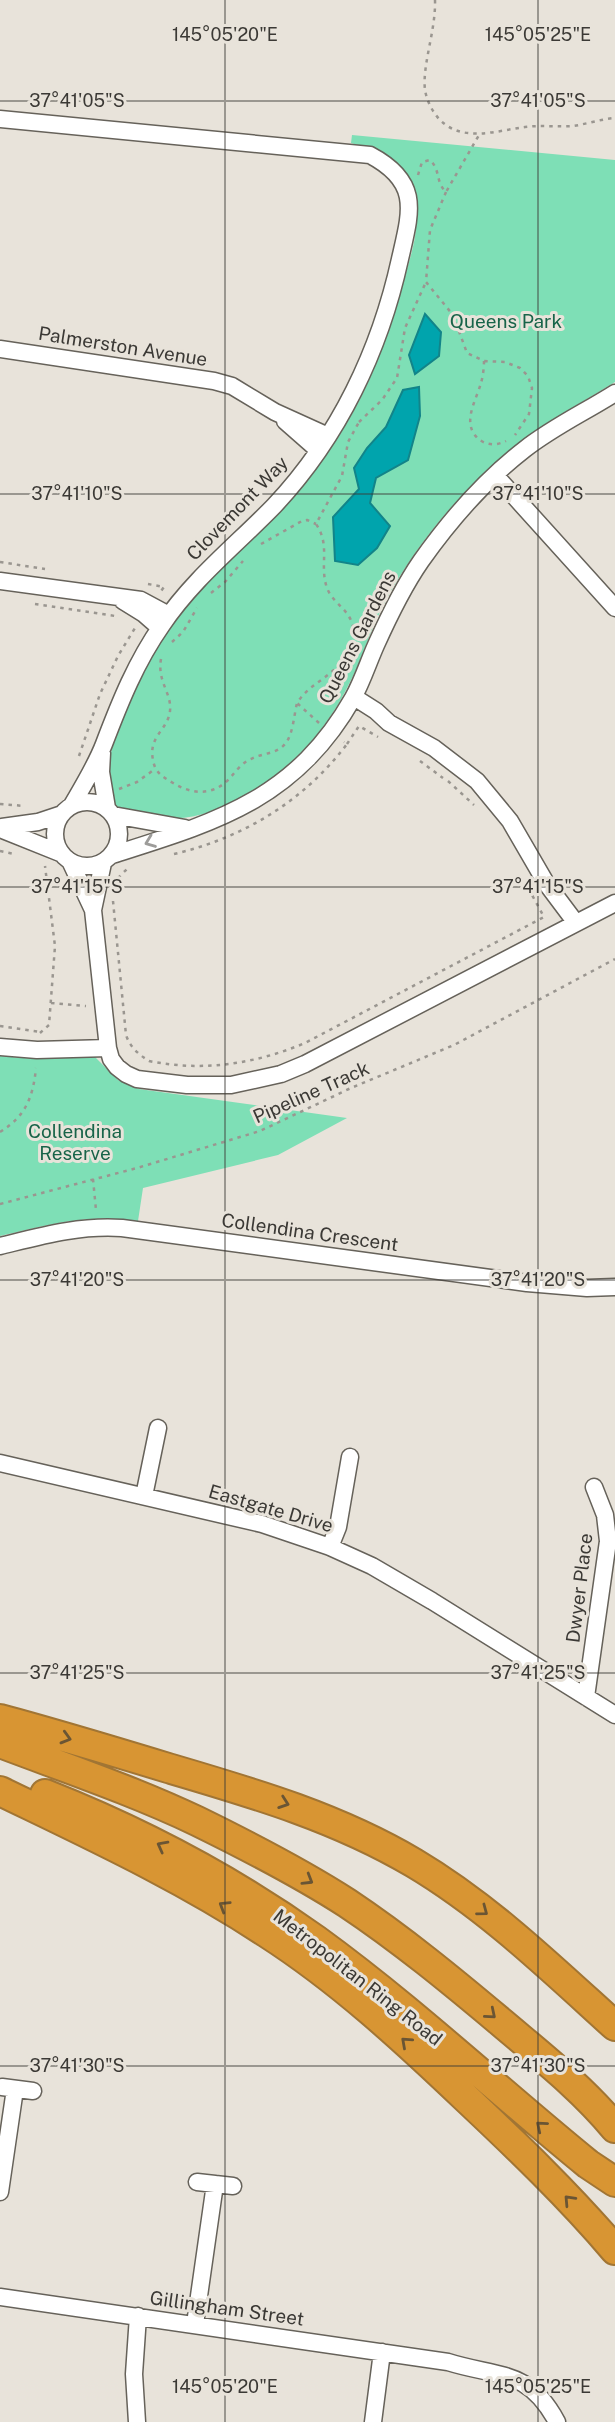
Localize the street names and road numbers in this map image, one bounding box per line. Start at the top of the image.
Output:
street label: Palmerston Avenue [37,322,209,370]
street label: Clovemont Way [182,451,292,565]
street label: Queens Gardens [314,567,400,707]
street label: Pipeline Track [250,1056,373,1127]
street label: Collendina Crescent [220,1209,400,1255]
street label: Eastgate Drive [206,1480,336,1536]
street label: Dwyer Place [561,1532,597,1644]
street label: Metropolitan Ring Road [269,1904,447,2050]
street label: Gillingham Street [148,2286,306,2330]

